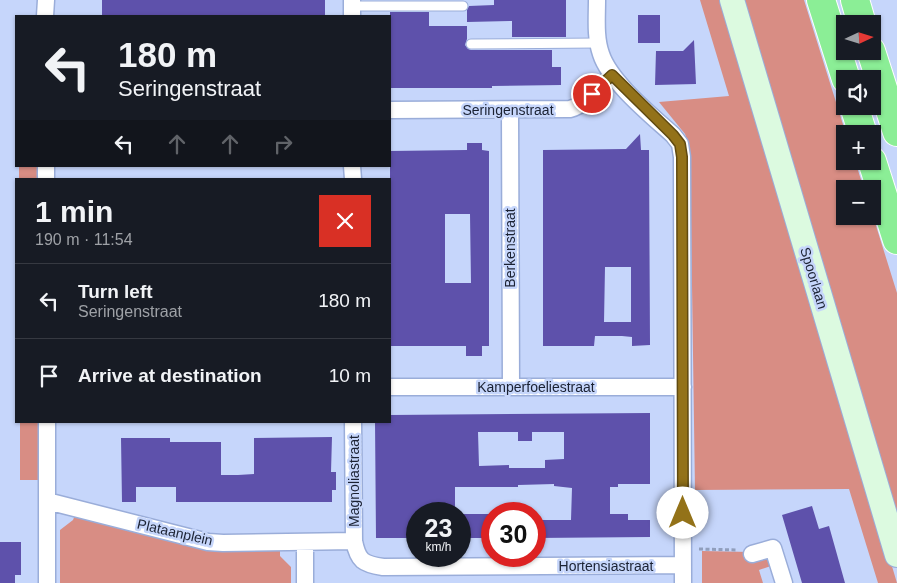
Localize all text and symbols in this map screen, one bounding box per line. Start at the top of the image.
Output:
north arrow [836,15,881,60]
map controls [836,15,881,225]
icon: left [35,35,100,100]
text: 180 m [118,35,217,74]
button: sound [836,70,881,115]
pin [571,73,613,115]
text: Seringenstraat [118,76,261,101]
icon: arrive [578,80,606,108]
street label: Seringenstraat [462,102,554,118]
button: + [836,125,881,170]
icon: left [110,130,138,158]
icon: ahead [163,130,191,158]
icon: ahead [216,130,244,158]
icon: right [269,130,297,158]
button: − [836,180,881,225]
text: 1 min [35,195,113,228]
button: close [319,195,371,247]
street label: Berkenstraat [502,208,518,288]
text: 190 m · 11:54 [35,231,133,248]
street label: Spoorlaan [797,245,831,311]
text: Turn left [78,281,153,302]
icon: left [35,287,63,315]
text: 180 m [318,290,371,311]
text: Seringenstraat [78,303,182,320]
icon: arrive [35,362,63,390]
text: Arrive at destination [78,365,262,386]
text: 10 m [329,365,371,386]
street label: Kamperfoeliestraat [477,379,595,395]
street label: Magnoliastraat [346,435,362,527]
position arrow [656,486,708,538]
speed limit sign: 30 [481,502,546,567]
text: 23 [425,514,452,542]
street label: Plataanplein [136,516,214,548]
text: km/h [425,540,452,554]
street label: Hortensiastraat [559,558,654,574]

